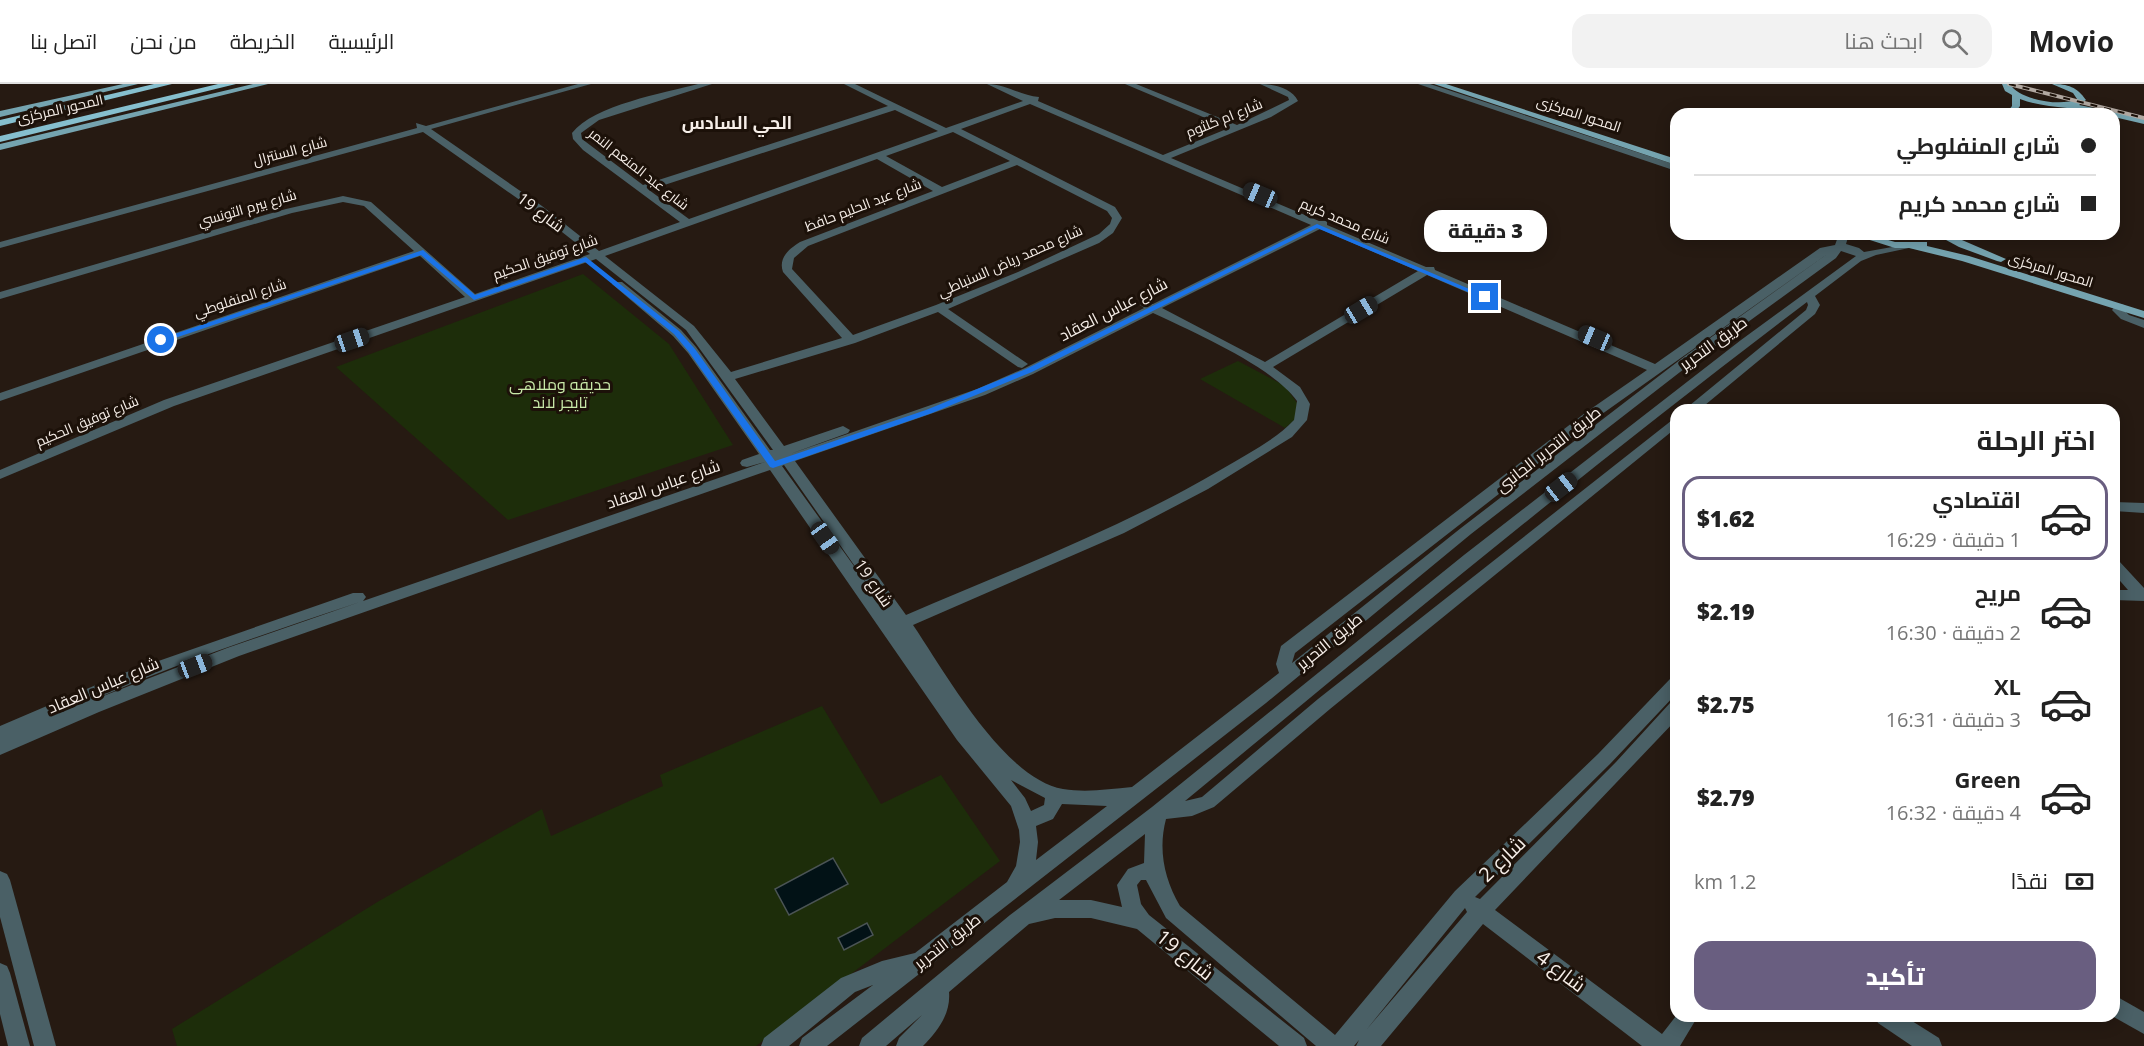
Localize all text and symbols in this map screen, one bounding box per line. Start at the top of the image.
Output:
search box [1572,14,1992,68]
text: Movio [2028,22,2114,60]
text: ابحث هنا [1844,25,1923,55]
icon: search [1938,25,1971,58]
text: اتصل بنا [30,27,97,55]
text: من نحن [130,27,197,55]
text: الخريطة [230,27,295,55]
text: الرئيسية [328,27,394,55]
street label: المحور المركزى [15,89,105,128]
street label: المحور المركزى [1535,91,1624,136]
street label: شارع ام كلثوم [1183,94,1265,142]
district label: الحي السادس [682,110,792,138]
street label: شارع عبد المنعم النمر [584,123,693,215]
text: شارع المنفلوطي [1897,130,2060,160]
street label: شارع السنترال [251,132,329,170]
street label: شارع عبد الحليم حافظ [802,174,924,236]
car [1240,180,1280,210]
street label: شارع بيرم التونسي [195,184,299,233]
street label: شارع 19 [512,187,569,238]
text: شارع محمد كريم [1898,188,2060,218]
street label: شارع محمد كريم [1297,193,1393,249]
callout: 3 دقيقة [1424,210,1546,252]
text: 3 دقيقة [1448,217,1523,244]
street label: شارع محمد رياض السنباطي [934,220,1086,304]
street label: شارع توفيق الحكيم [490,230,600,284]
street label: المحور المركزى [2006,248,2096,291]
street label: شارع عباس العقاد [1055,272,1172,347]
street label: شارع المنفلوطي [191,274,289,324]
route end [1471,283,1498,310]
car [1341,293,1381,327]
street label: طريق التحرير [1674,311,1751,376]
car [1575,323,1615,353]
route start [147,326,174,353]
car [332,326,372,354]
park label: حديقه وملاهى تايجر لاند [509,373,611,413]
street label: شارع توفيق الحكيم [32,390,142,452]
street label: طريق التحرير الجانبى [1491,401,1605,497]
text: اختر الرحلة [1977,421,2096,458]
street label: شارع عباس العقاد [603,454,723,515]
car [1541,469,1581,505]
text: اقتصادي [1932,484,2021,514]
icon: car [2039,491,2093,545]
text: $1.62 [1697,503,1755,533]
car [807,518,843,558]
text: 1 دقيقة · 16:29 [1886,526,2021,553]
street label: شارع 19 [849,555,898,612]
text: مريح [1975,577,2021,607]
icon: car [2039,584,2093,638]
text: $2.19 [1697,596,1755,626]
street label: طريق التحرير [1291,608,1367,675]
text: 2 دقيقة · 16:30 [1886,619,2021,646]
car [175,651,215,681]
street label: شارع عباس العقاد [44,652,163,719]
text: XL [1994,671,2021,701]
icon: car [2039,677,2093,731]
text: $2.75 [1697,689,1755,719]
text: 3 دقيقة · 16:31 [1886,706,2021,733]
text: Green [1955,764,2021,794]
icon: car [2039,770,2093,824]
text: $2.79 [1697,782,1755,812]
text: 4 دقيقة · 16:32 [1886,799,2021,826]
street label: شارع 2 [1472,830,1532,888]
text: نقدًا [2010,865,2048,895]
icon: cash [2063,865,2096,898]
text: 1.2 km [1694,868,1756,895]
street label: طريق التحرير [908,908,985,975]
street label: شارع 19 [1150,923,1220,987]
button: تأكيد [1694,941,2096,1010]
street label: شارع 4 [1530,943,1592,999]

